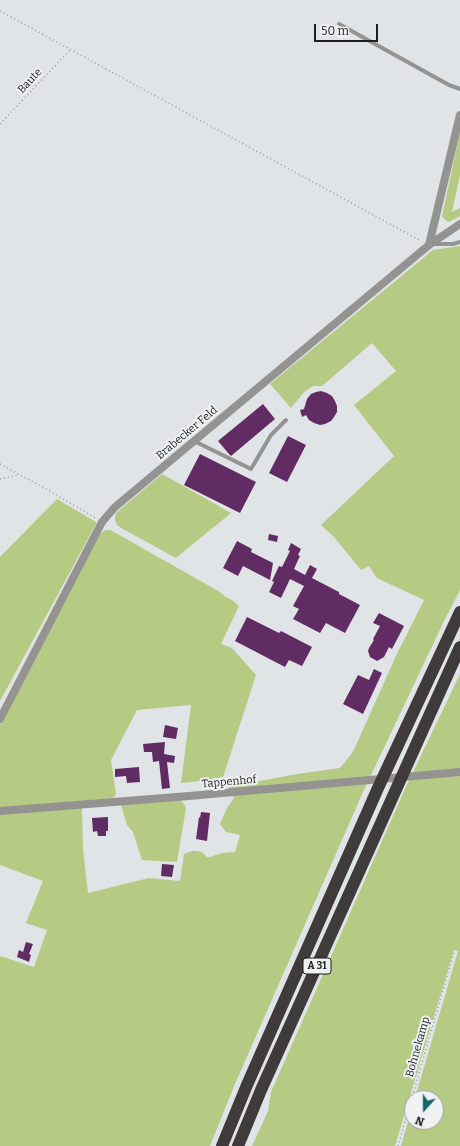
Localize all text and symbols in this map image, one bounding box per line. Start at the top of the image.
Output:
scale bar [316,16,380,42]
text: 50 m [321,24,349,38]
street label: Baute [15,66,45,96]
street label: Brabecker Feld [154,404,220,462]
street label: Tappenhof [201,773,257,791]
road number: A 31 [303,958,331,974]
street label: Bohnekamp [403,1015,433,1079]
north arrow [404,1090,444,1130]
text: N [414,1113,426,1128]

